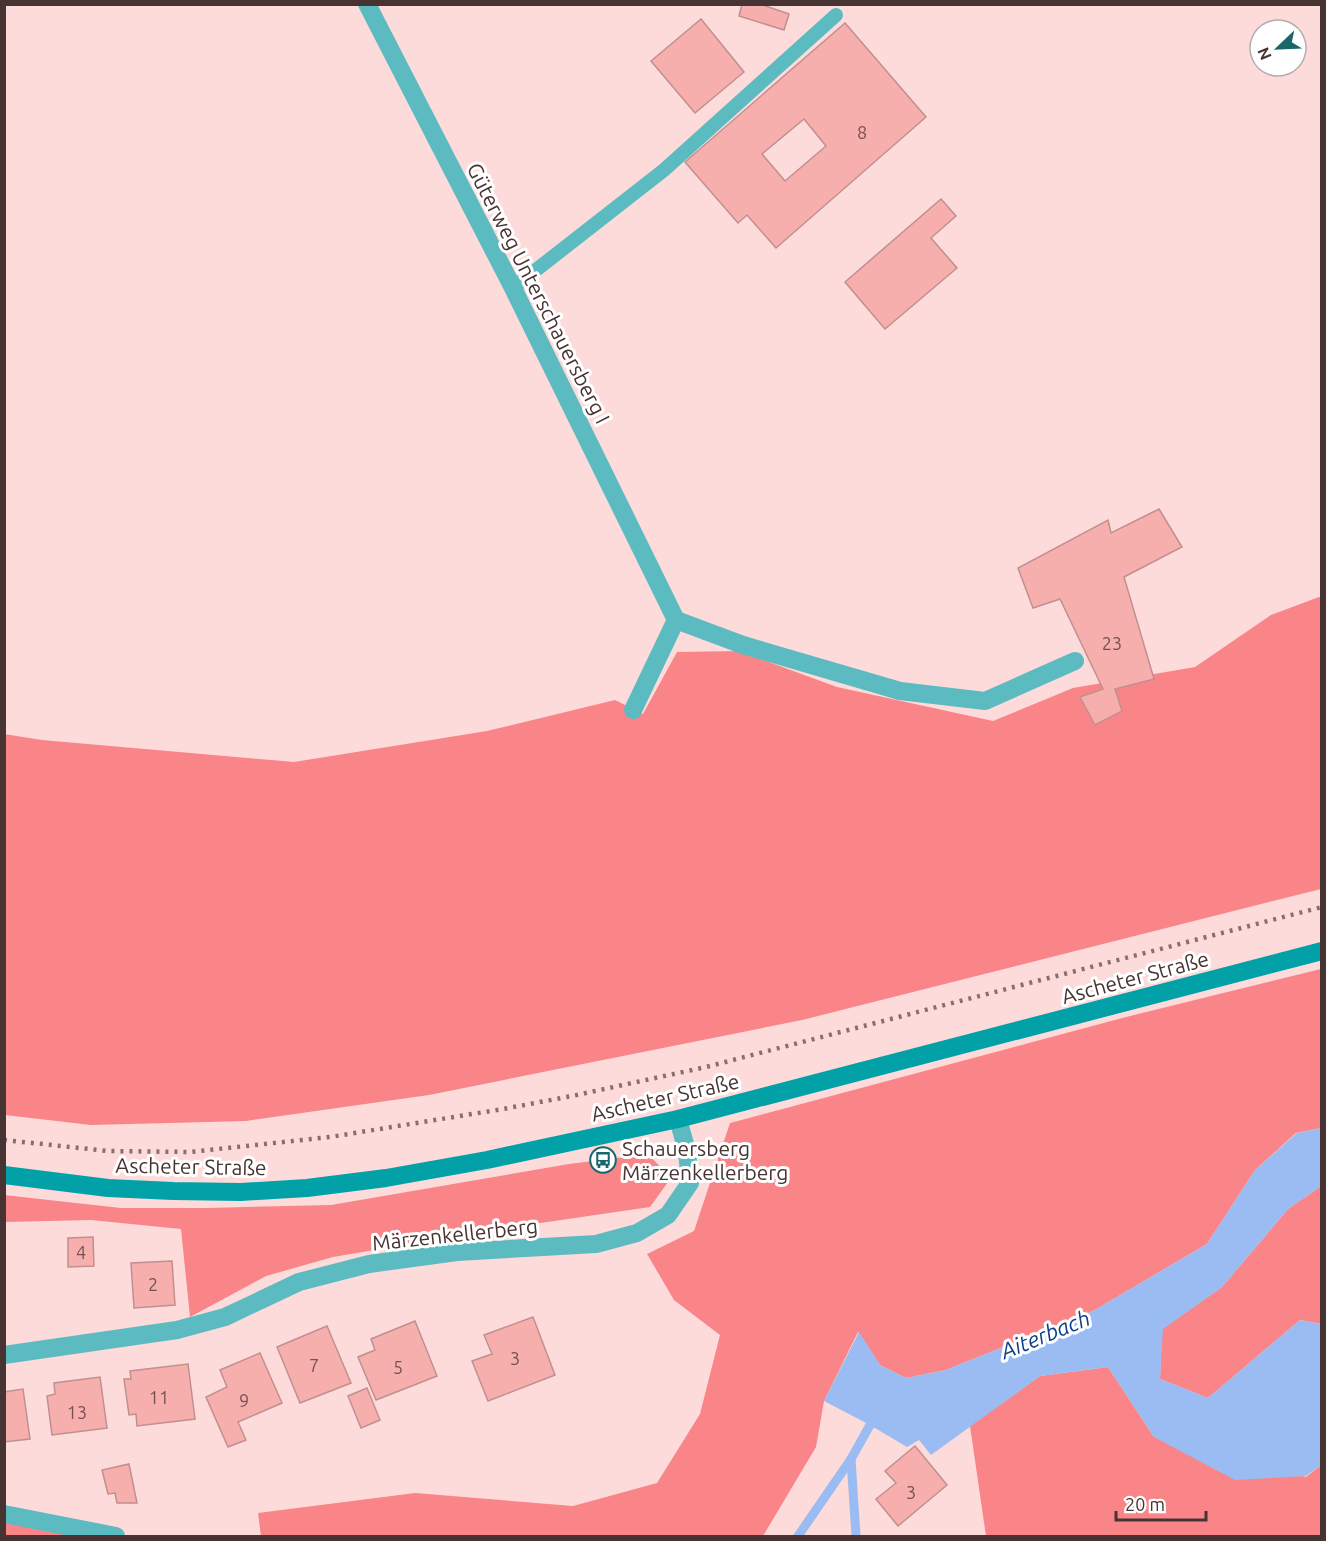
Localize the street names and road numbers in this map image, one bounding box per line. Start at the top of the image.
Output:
street label: Güterweg Unterschauersberg I [463,159,615,427]
street label: Ascheter Straße [1059,946,1211,1008]
street label: Ascheter Straße [589,1068,741,1126]
street label: Ascheter Straße [115,1153,267,1179]
street label: Märzenkellerberg [371,1213,539,1255]

